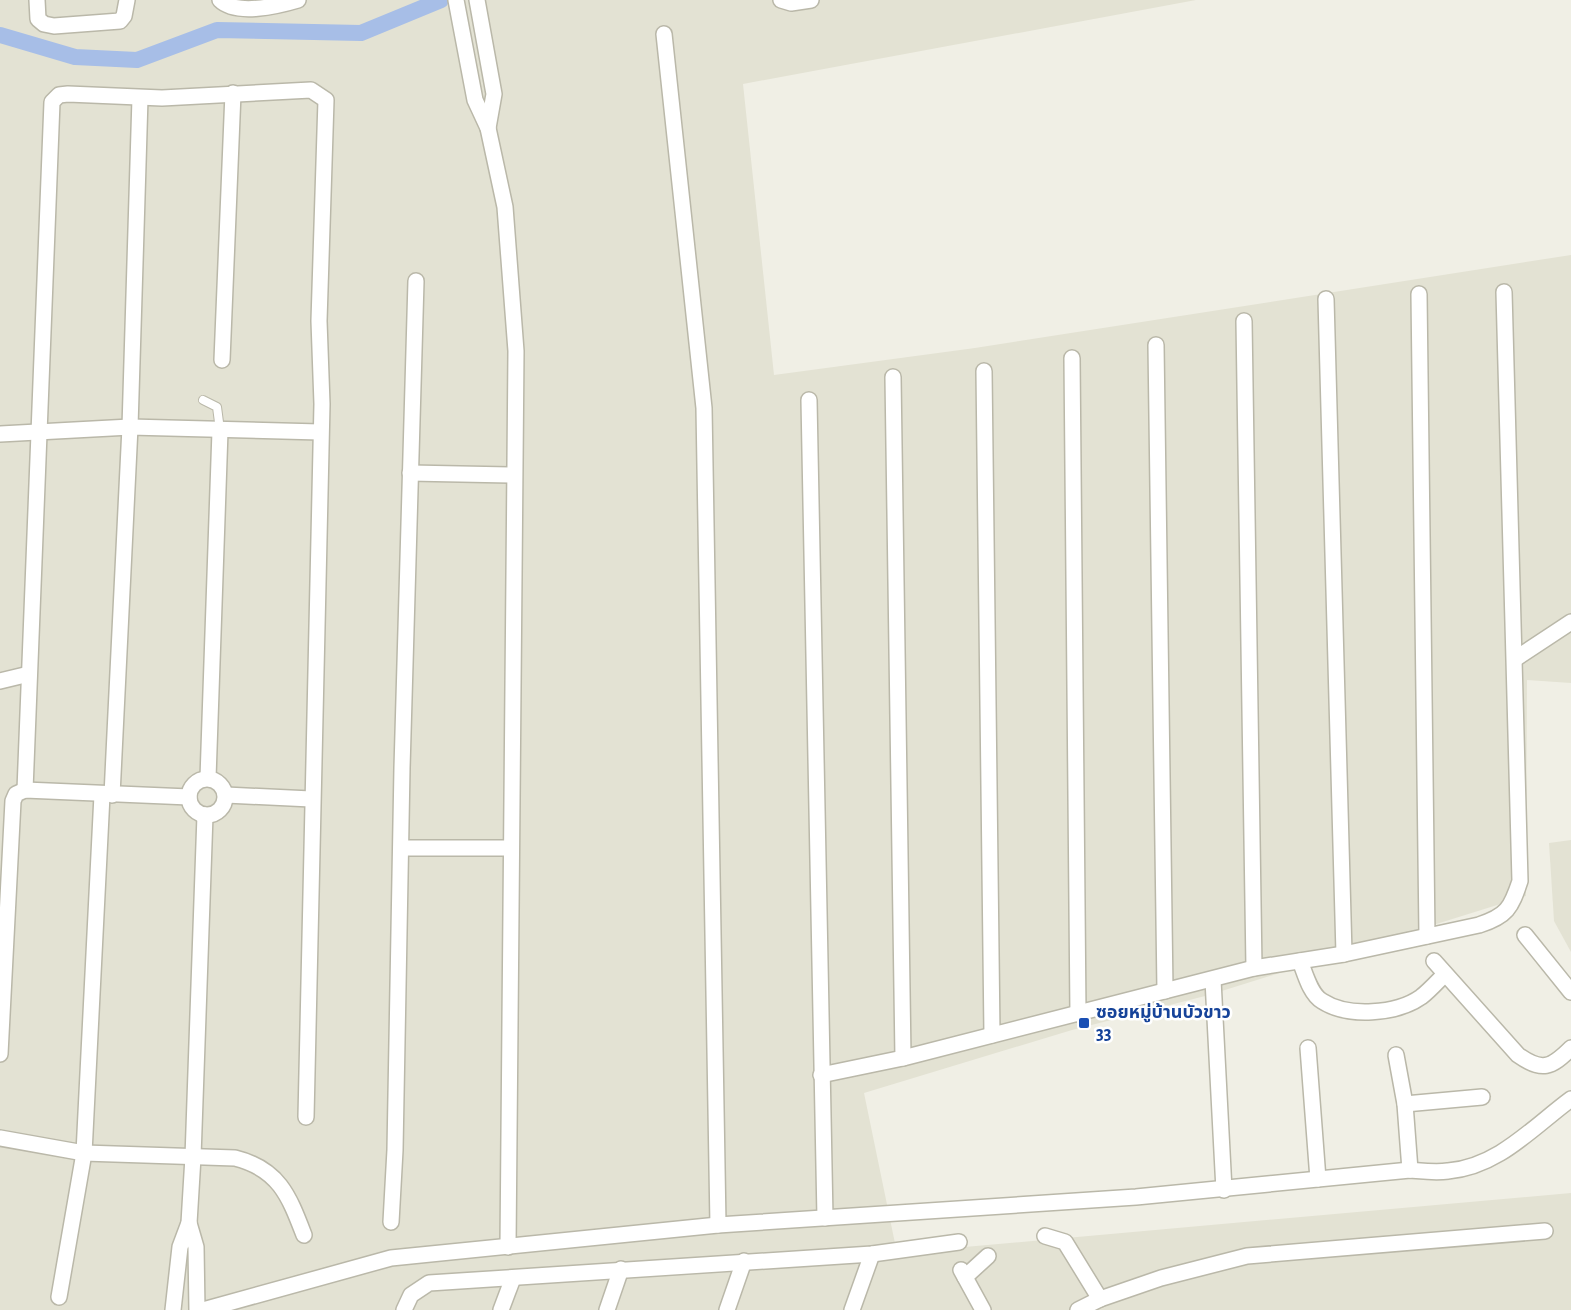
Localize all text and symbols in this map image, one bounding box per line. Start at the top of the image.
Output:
place label: ซอยหมู่บ้านบัวขาว 33 [1096,1002,1231,1043]
marker: ซอยหมู่บ้านบัวขาว 33 [1077,1016,1091,1030]

